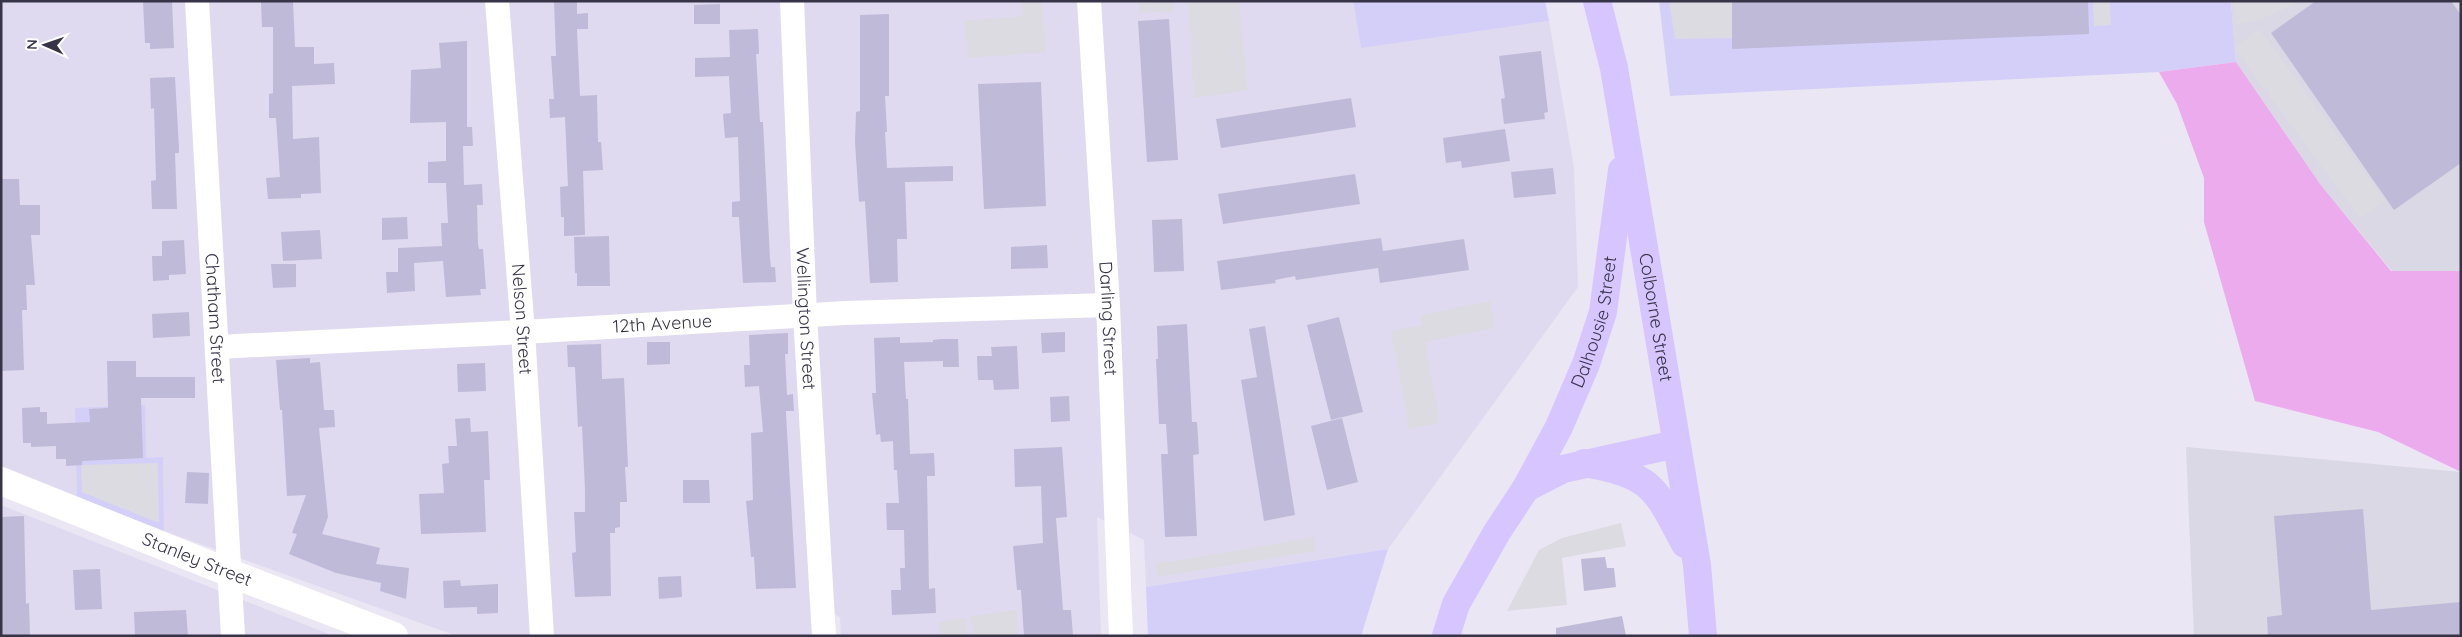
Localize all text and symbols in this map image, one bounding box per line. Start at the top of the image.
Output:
north arrow [20,20,70,70]
text: N [23,39,41,50]
street label: Wellington Street [791,247,821,391]
street label: Colborne Street [1634,251,1678,383]
street label: Chatham Street [200,253,231,384]
street label: Dalhousie Street [1565,255,1621,391]
street label: Darling Street [1094,260,1123,376]
street label: Nelson Street [507,263,538,375]
street label: 12th Avenue [612,309,713,338]
street label: Stanley Street [139,527,255,591]

